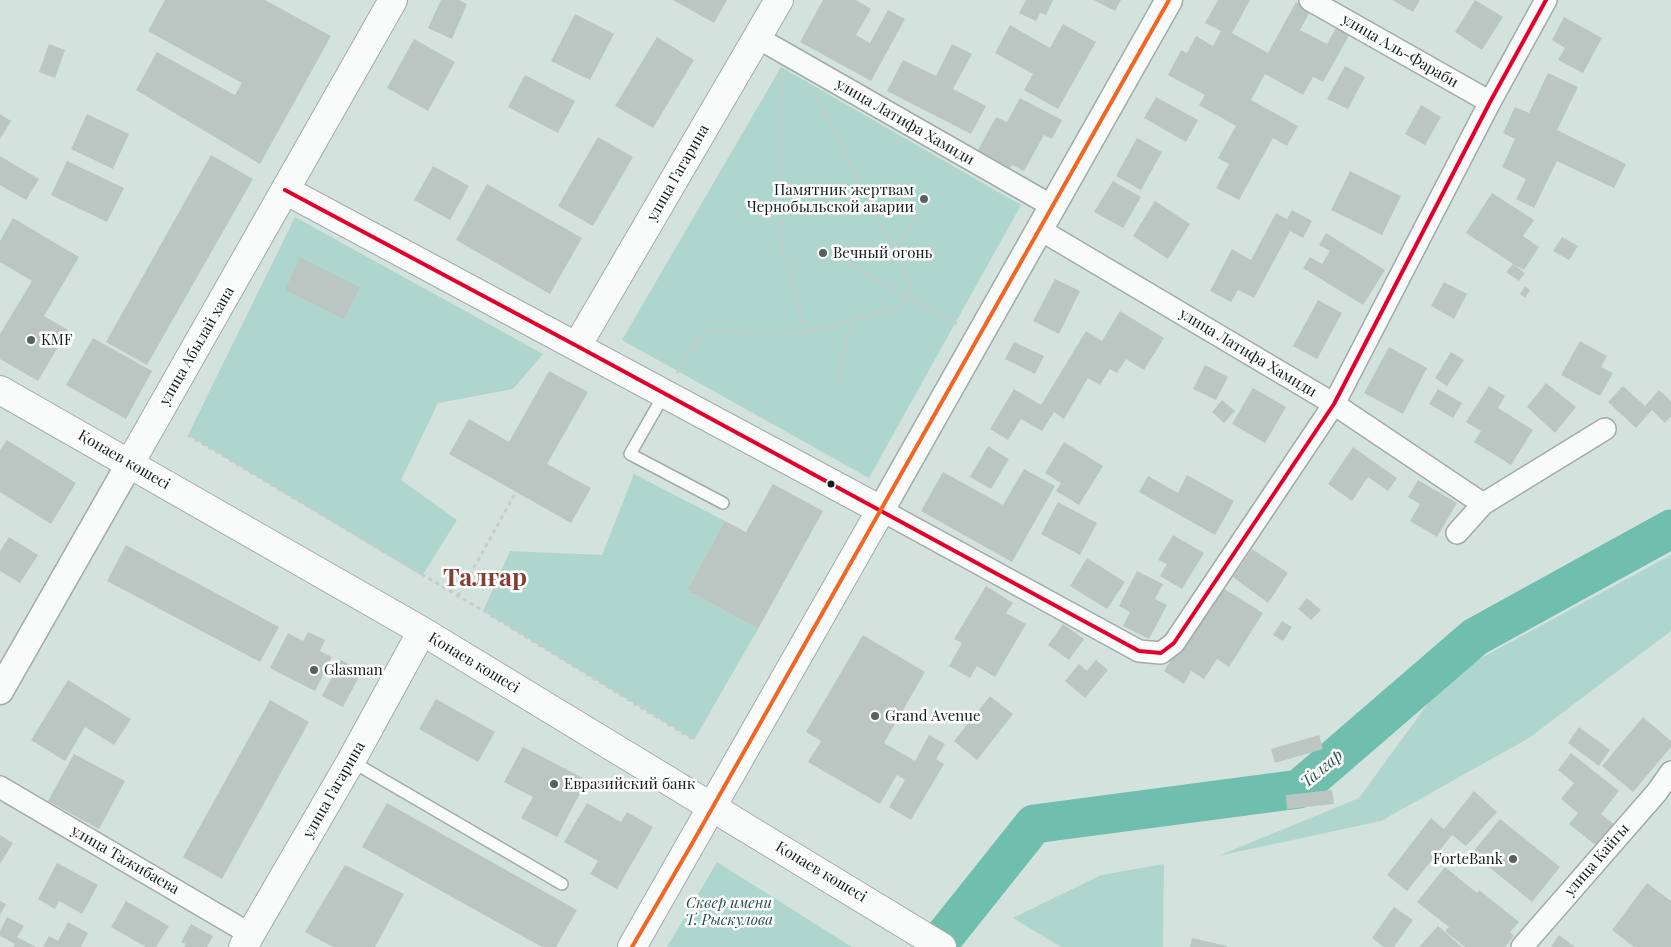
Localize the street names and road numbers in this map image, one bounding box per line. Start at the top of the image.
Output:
street label: улица Аль-Фараби [1339,10,1461,92]
street label: улица Латифа Хамиди [832,75,978,169]
street label: улица Гагарина [643,122,713,224]
street label: улица Абылай хана [156,283,238,409]
street label: улица Латифа Хамиди [1176,305,1320,401]
street label: Қонаев көшесі [75,426,173,494]
street label: Қонаев көшесі [425,629,523,697]
street label: улица Гагарина [299,739,369,841]
street label: улица Кайгы [1561,820,1633,900]
street label: улица Тажибаева [68,822,182,898]
street label: Қонаев көшесі [772,838,870,906]

